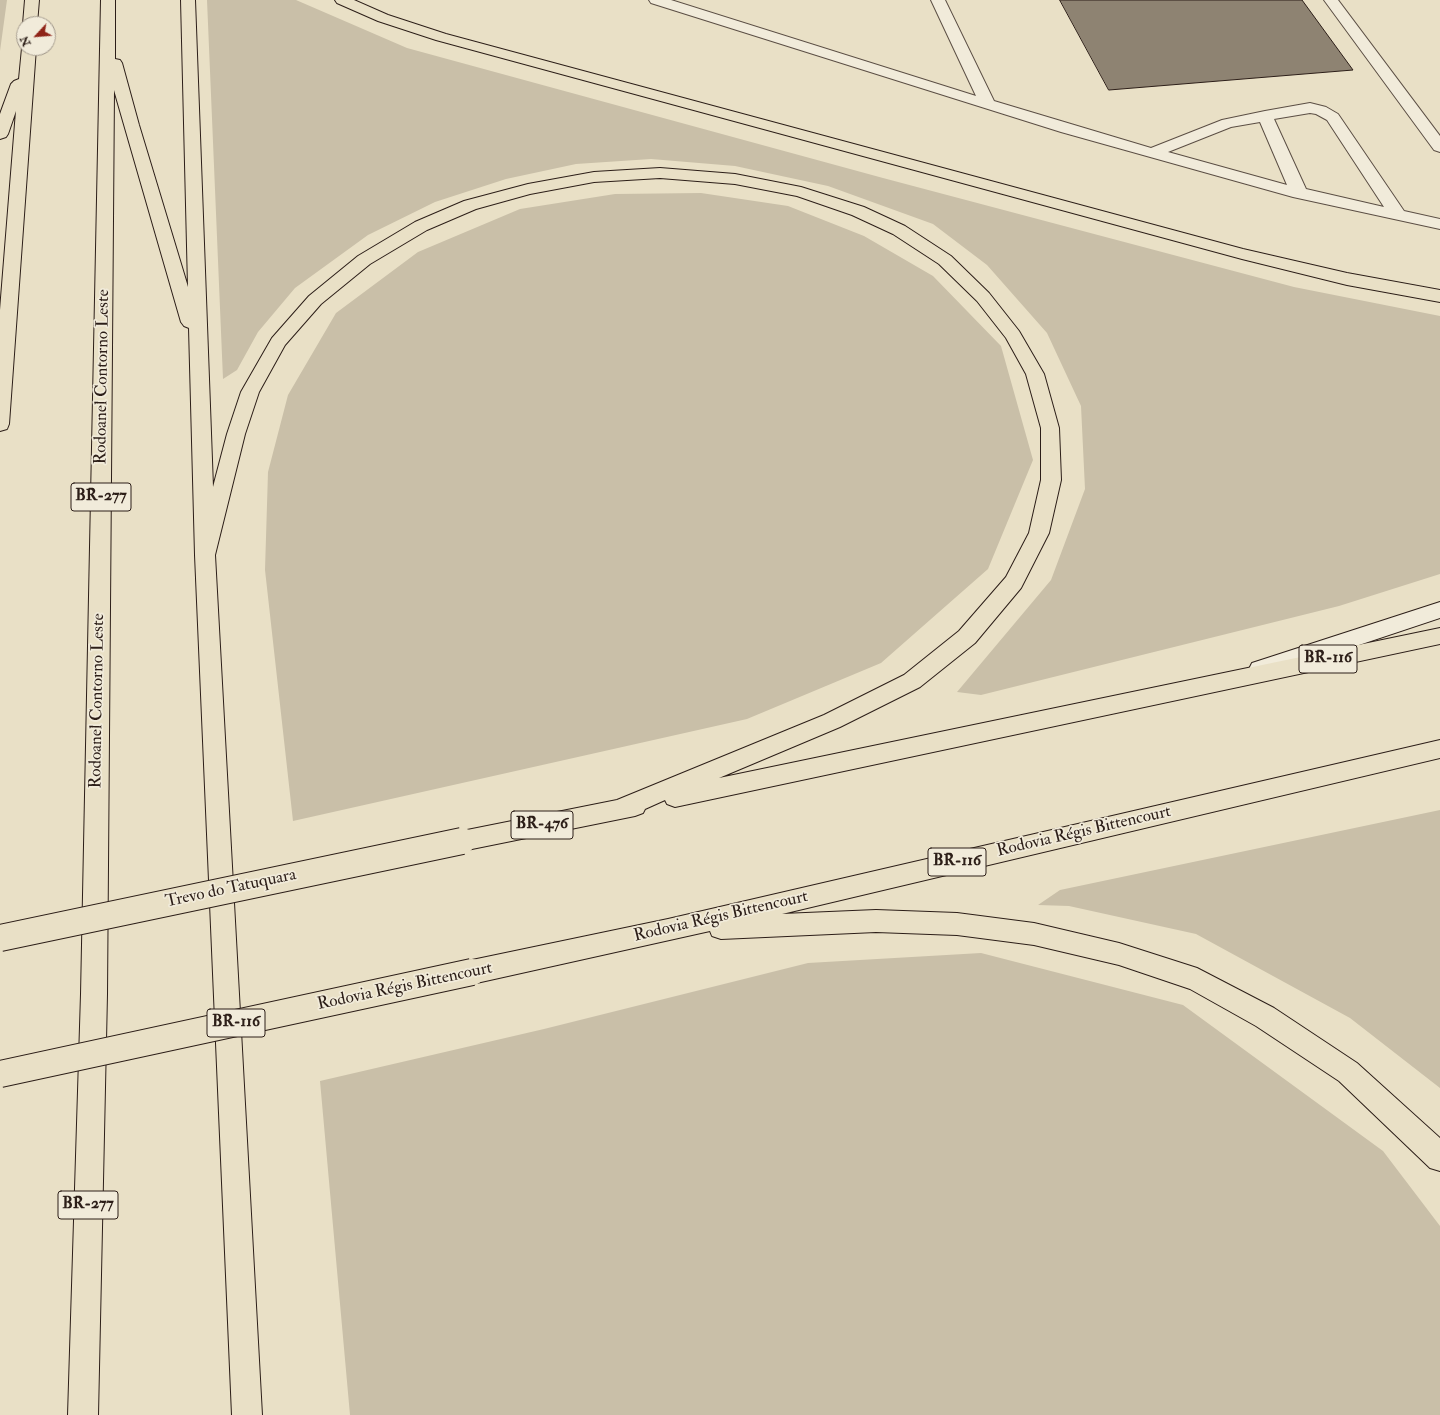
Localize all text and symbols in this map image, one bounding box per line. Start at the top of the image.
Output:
north arrow [16,16,56,56]
text: N [18,34,34,48]
street label: Rodoanel Contorno Leste [91,289,115,465]
road number: BR-277 [71,483,131,511]
street label: Rodoanel Contorno Leste [86,613,110,789]
road number: BR-116 [1299,645,1357,673]
street label: Rodovia Régis Bittencourt [995,802,1173,862]
road number: BR-476 [511,811,573,839]
road number: BR-116 [928,848,986,876]
street label: Trevo do Tatuquara [164,865,298,913]
street label: Rodovia Régis Bittencourt [632,887,810,947]
street label: Rodovia Régis Bittencourt [316,958,494,1016]
road number: BR-116 [207,1009,265,1037]
road number: BR-277 [58,1191,118,1219]

